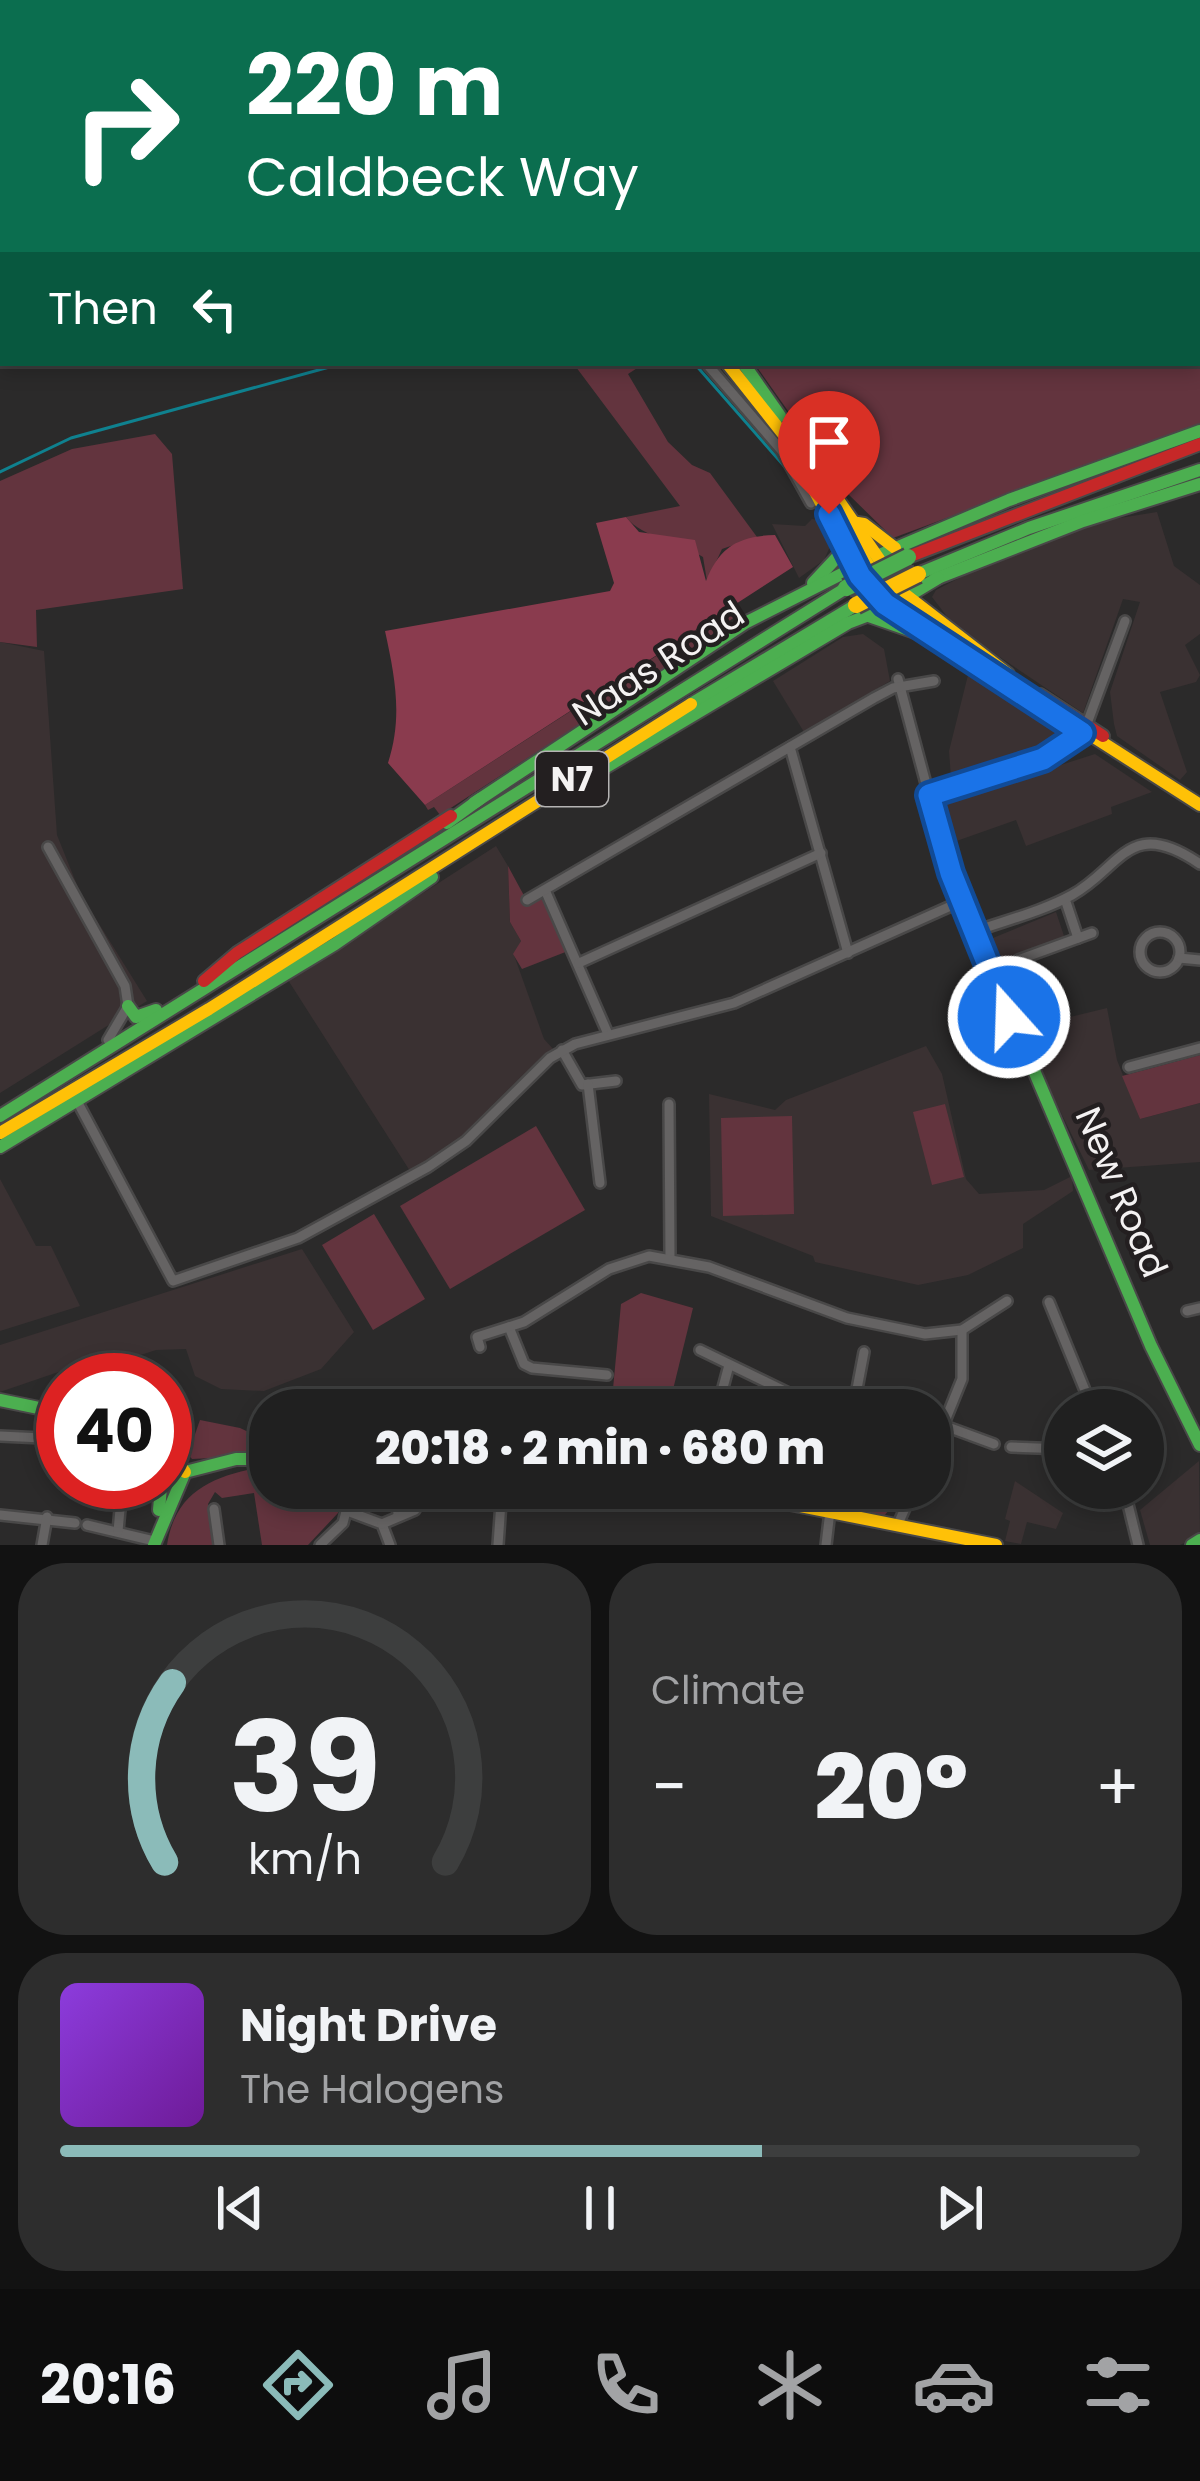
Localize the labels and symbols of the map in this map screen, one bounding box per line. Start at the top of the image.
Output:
pin [778,391,880,514]
street label: Naas Road [562,589,754,738]
road number: N7 [536,752,608,806]
position arrow [946,954,1072,1080]
street label: New Road [1063,1099,1180,1285]
speed limit sign: 40 [36,1353,192,1509]

